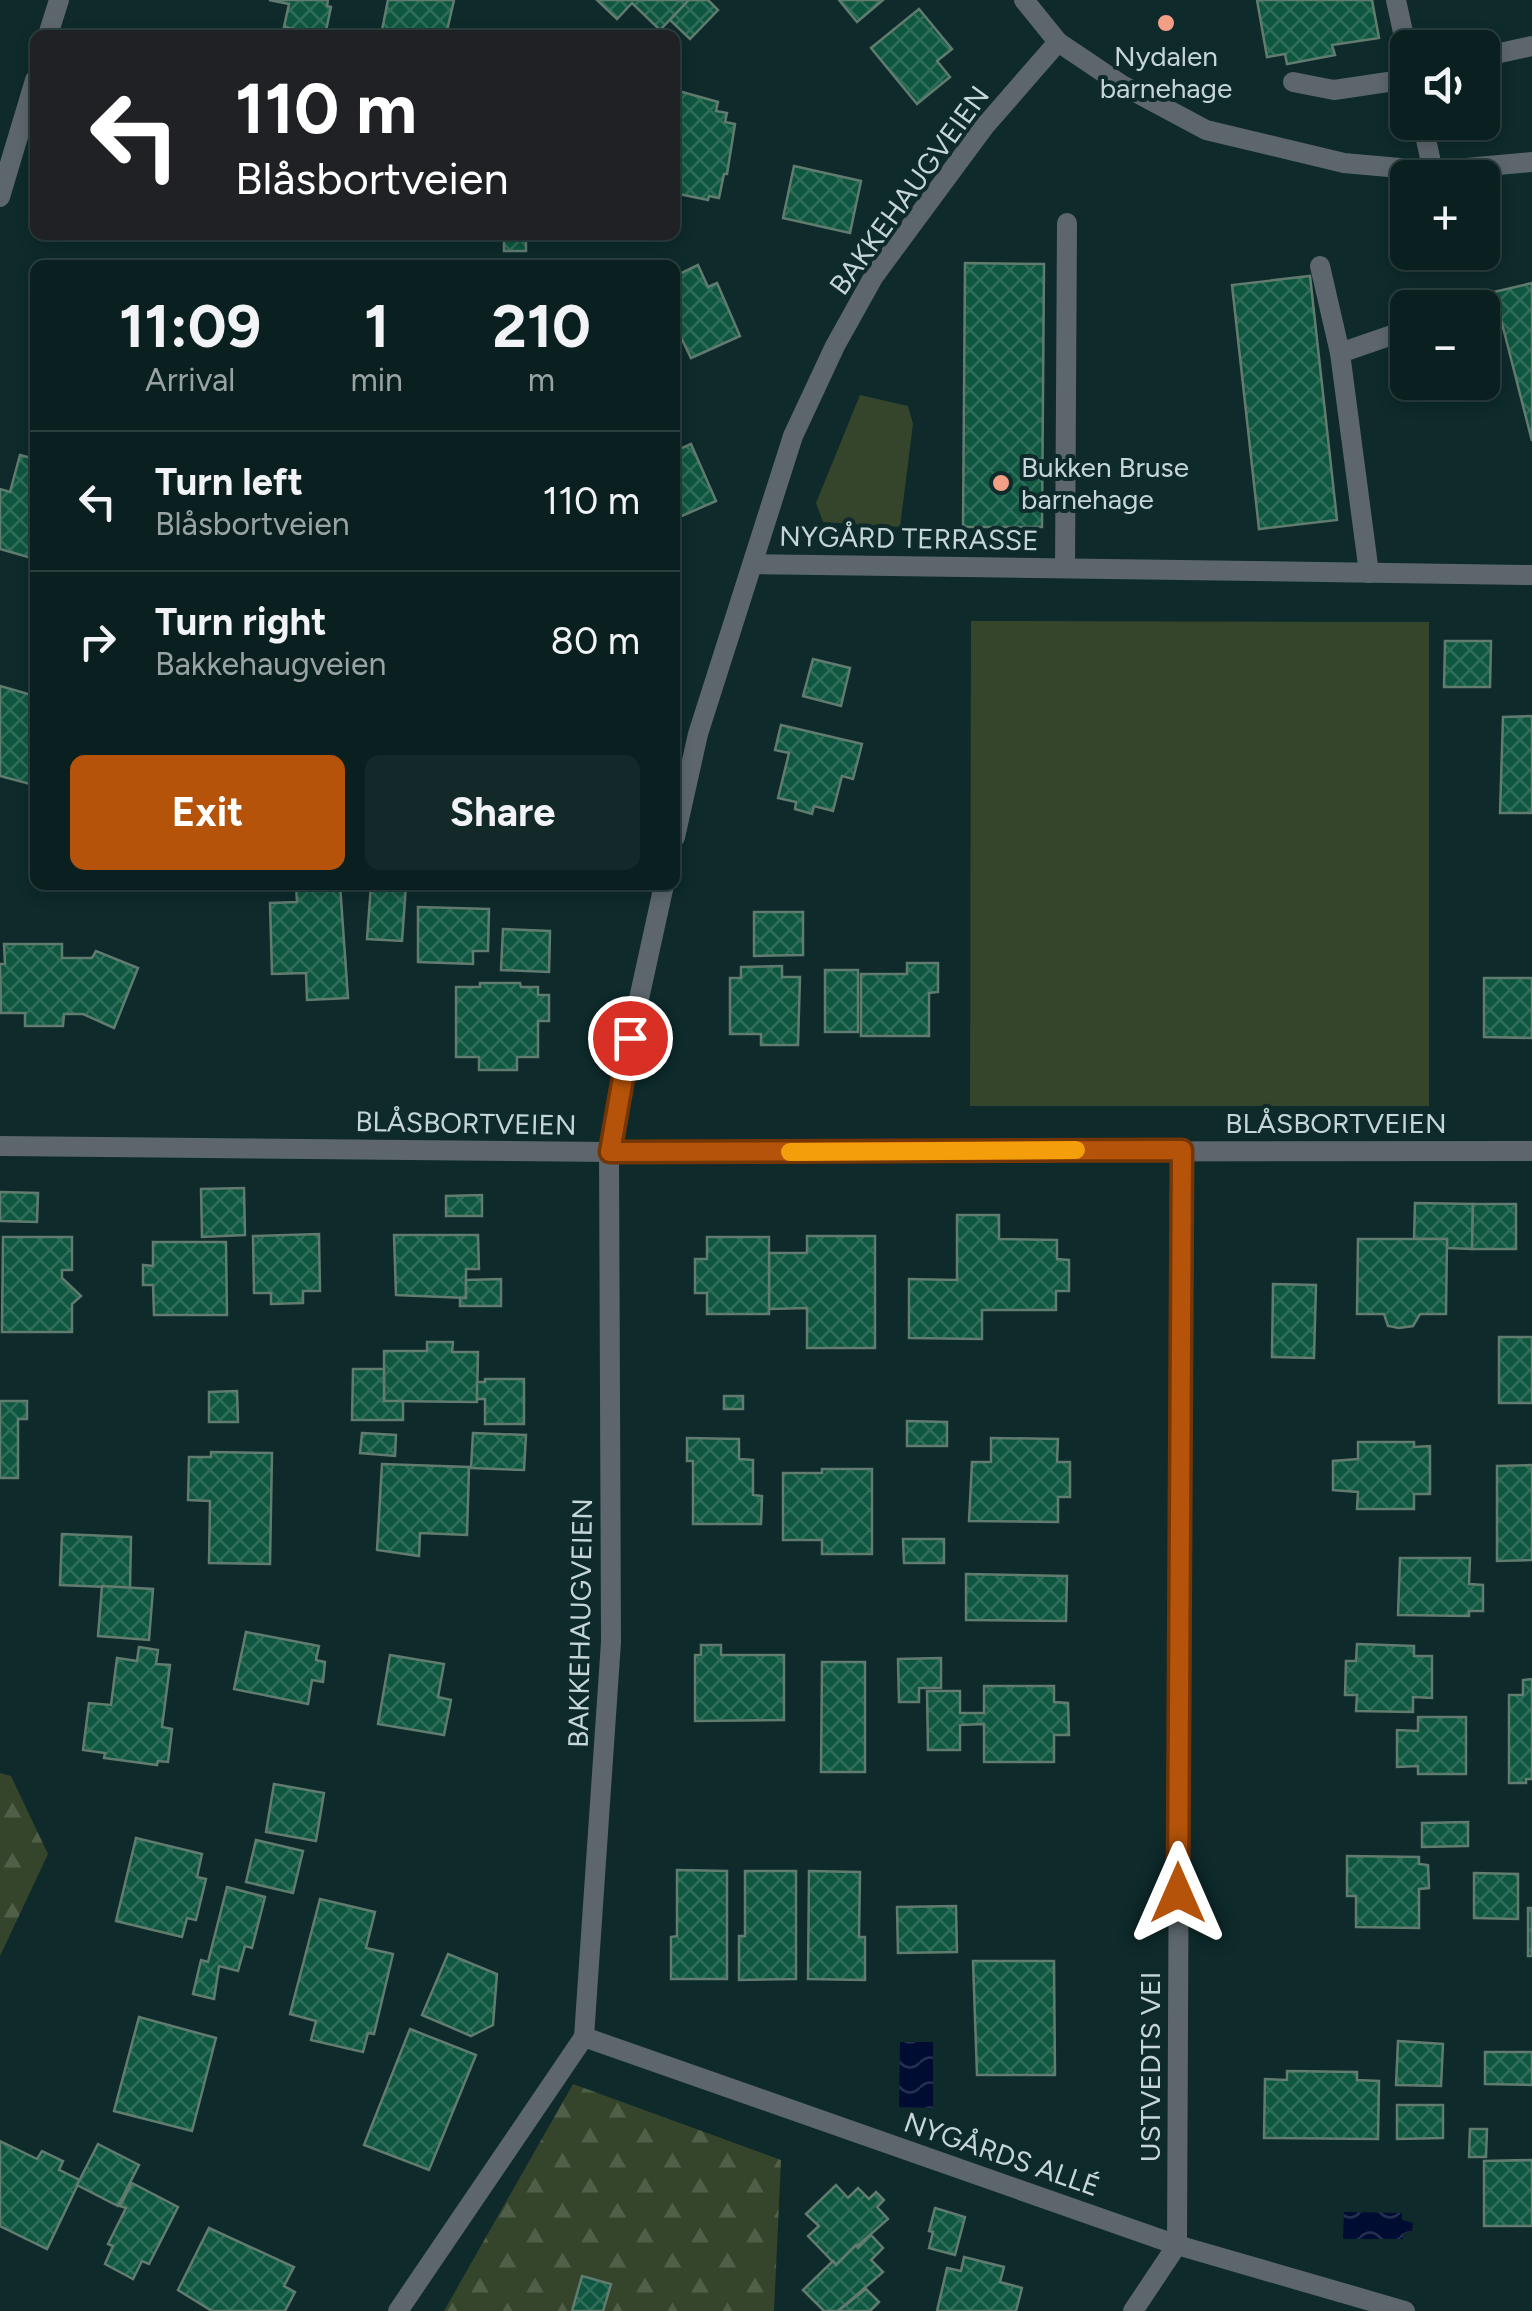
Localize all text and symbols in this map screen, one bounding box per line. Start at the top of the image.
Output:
marker: Nydalen barnehage [1155,12,1177,34]
map controls [1390,30,1500,400]
button: sound [1390,30,1500,140]
place label: Nydalen barnehage [1100,39,1232,105]
text: 110 m [235,66,417,151]
icon: left [70,70,200,200]
street label: BAKKEHAUGVEIEN [822,79,996,301]
text: Blåsbortveien [235,151,509,205]
button: + [1390,160,1500,270]
text: 11:09 [119,290,261,362]
text: 1 [364,290,389,362]
text: 210 [492,290,591,362]
button: − [1390,290,1500,400]
text: Arrival [145,361,235,399]
text: min [350,361,403,399]
text: m [528,361,555,399]
place label: Bukken Bruse barnehage [1021,450,1189,516]
text: Turn left [155,459,303,505]
marker: Bukken Bruse barnehage [990,472,1012,494]
icon: left [70,474,125,529]
text: 110 m [543,478,640,524]
text: Blåsbortveien [155,505,350,543]
street label: NYGÅRD TERRASSE [779,519,1039,557]
text: Turn right [155,599,327,645]
icon: right [70,614,125,669]
text: 80 m [551,618,640,664]
text: Bakkehaugveien [155,645,386,683]
button: Exit [70,755,345,870]
button: Share [365,755,640,870]
pin [588,996,673,1081]
icon: arrive [603,1011,658,1066]
street label: BLÅSBORTVEIEN [355,1104,577,1142]
street label: BLÅSBORTVEIEN [1225,1106,1447,1140]
street label: BAKKEHAUGVEIEN [561,1498,599,1748]
position arrow [1126,1841,1230,1945]
street label: USTVEDTS VEI [1133,1972,1167,2162]
street label: NYGÅRDS ALLÉ [900,2105,1104,2203]

